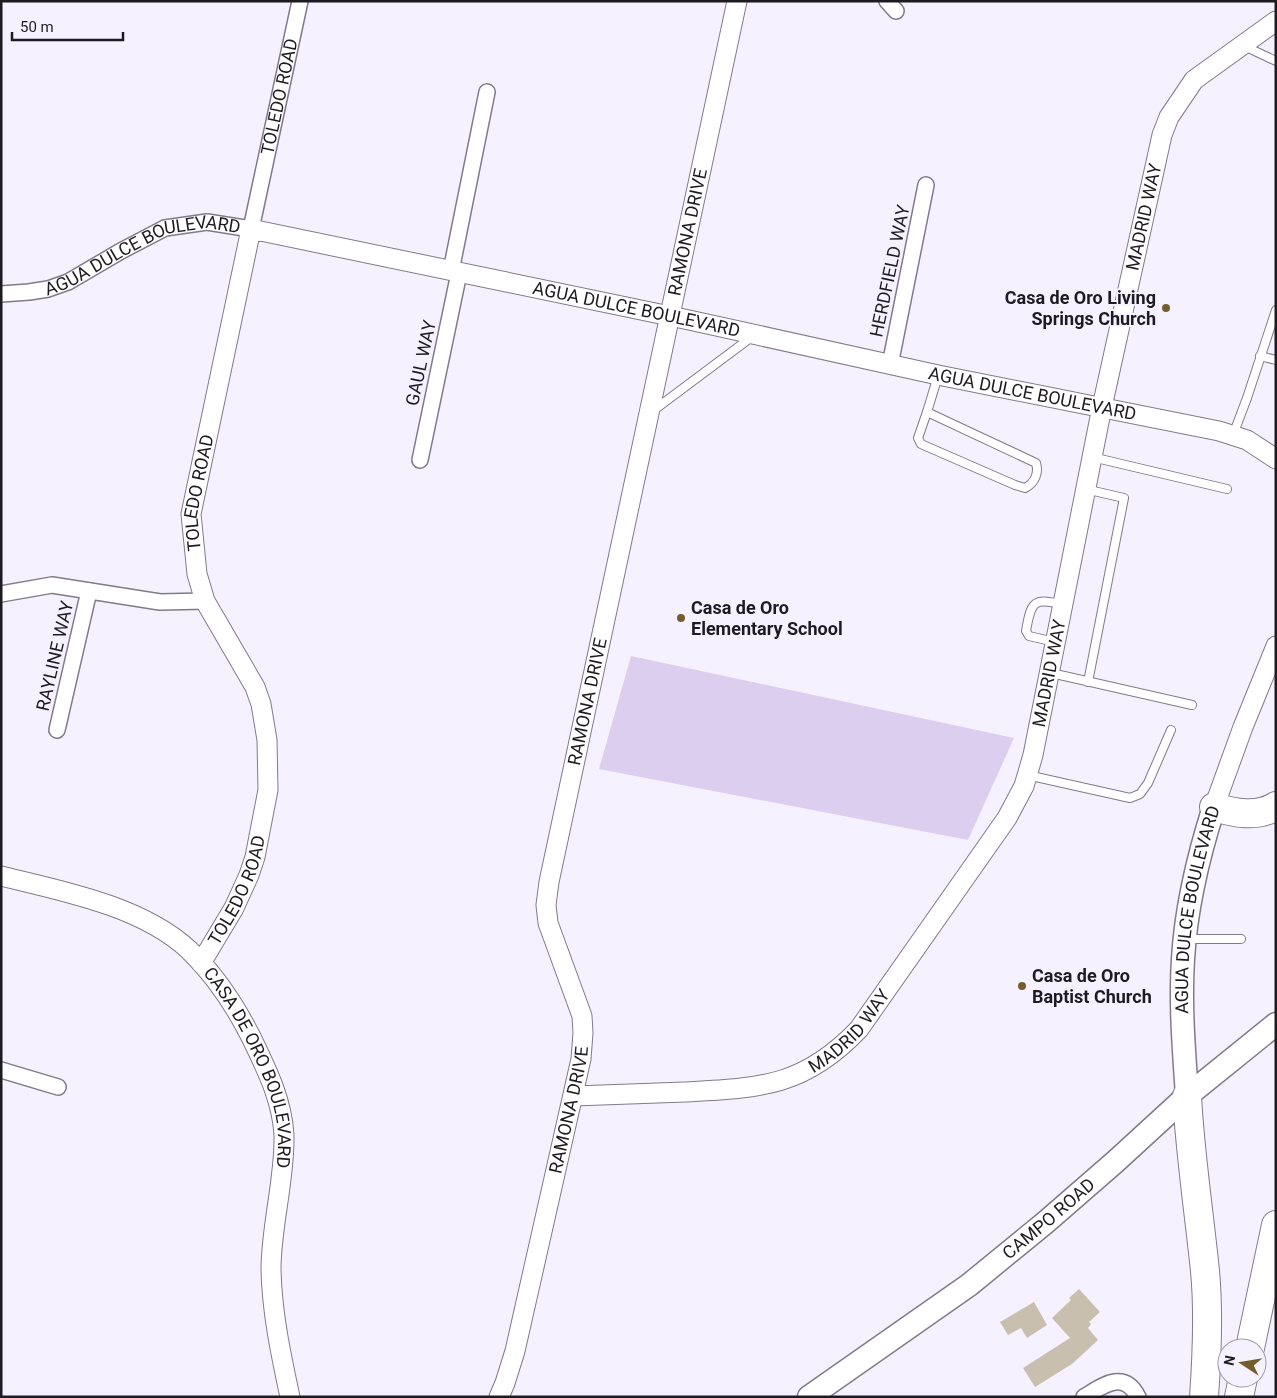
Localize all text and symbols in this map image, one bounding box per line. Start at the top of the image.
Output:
scale bar [12,10,124,42]
text: 50 m [20,18,54,36]
street label: TOLEDO ROAD [256,36,302,157]
street label: MADRID WAY [1121,161,1165,272]
street label: RAMONA DRIVE [663,166,711,298]
street label: HERDFIELD WAY [865,203,914,339]
street label: AGUA DULCE BOULEVARD [42,211,242,299]
street label: AGUA DULCE BOULEVARD [531,277,742,341]
place label: Casa de Oro Living Springs Church [1005,287,1156,329]
marker: Casa de Oro Living Springs Church [1160,302,1172,314]
street label: GAUL WAY [401,318,440,408]
street label: AGUA DULCE BOULEVARD [927,362,1138,424]
street label: TOLEDO ROAD [179,432,217,552]
place label: Casa de Oro Elementary School [691,597,843,639]
street label: RAYLINE WAY [32,599,77,713]
marker: Casa de Oro Elementary School [675,612,687,624]
street label: MADRID WAY [1028,617,1070,729]
street label: RAMONA DRIVE [563,636,611,767]
street label: AGUA DULCE BOULEVARD [1171,803,1224,1014]
street label: TOLEDO ROAD [203,833,269,949]
street label: CASA DE ORO BOULEVARD [200,963,295,1169]
place label: Casa de Oro Baptist Church [1032,965,1152,1007]
marker: Casa de Oro Baptist Church [1016,980,1028,992]
street label: MADRID WAY [804,985,894,1077]
street label: RAMONA DRIVE [544,1045,592,1175]
street label: CAMPO ROAD [998,1173,1099,1263]
north arrow [1217,1338,1267,1388]
text: N [1220,1354,1238,1367]

